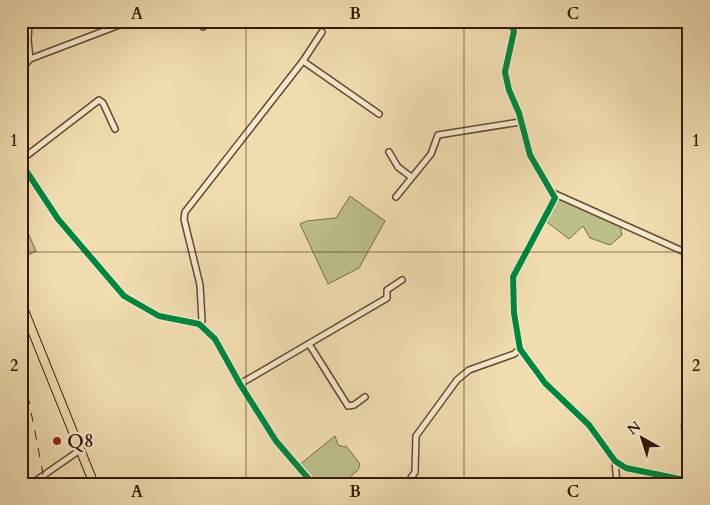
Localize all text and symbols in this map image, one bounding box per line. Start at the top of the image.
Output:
text: A [131,3,143,25]
text: B [349,3,361,25]
text: C [567,3,579,25]
text: 1 [10,130,18,152]
text: 1 [692,130,700,152]
text: 2 [10,355,18,377]
text: 2 [692,355,700,377]
north arrow [618,412,668,462]
text: N [623,417,645,439]
place label: Q8 [67,428,94,454]
marker: Q8 [51,435,63,447]
text: A [131,481,143,503]
text: B [349,481,361,503]
text: C [567,481,579,503]

